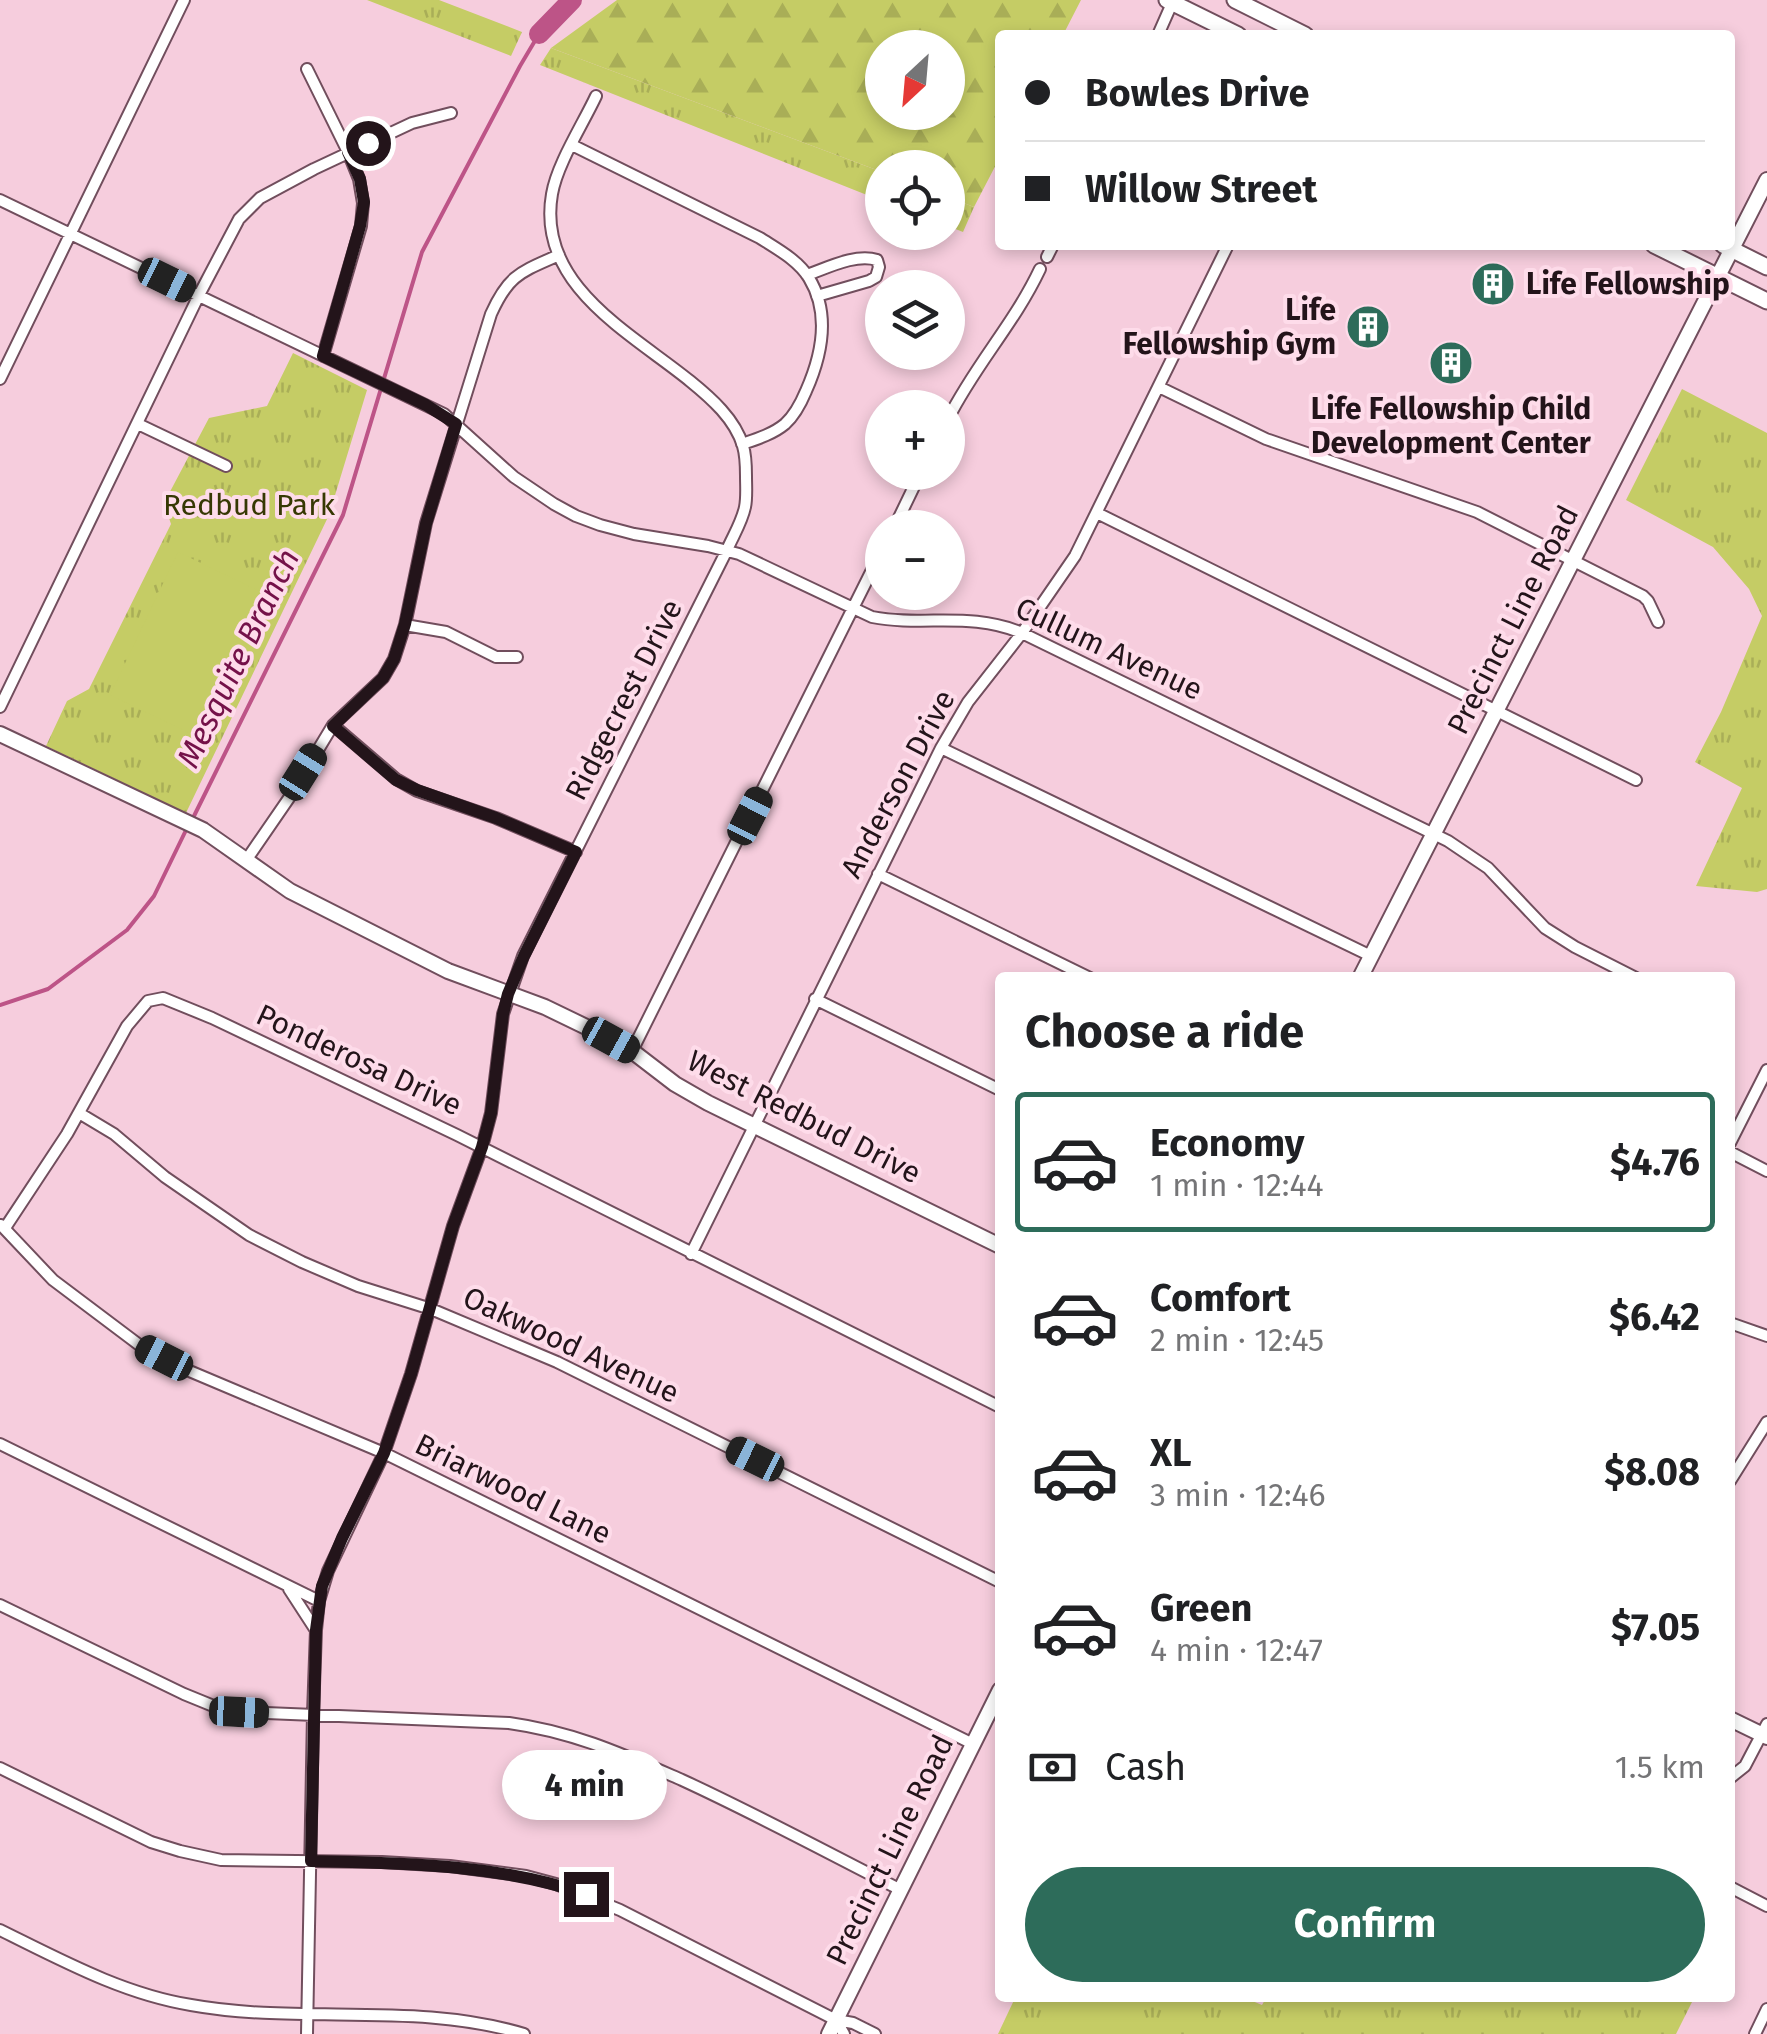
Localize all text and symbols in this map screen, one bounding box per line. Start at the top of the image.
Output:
north arrow [865,30,965,130]
map controls [865,30,965,610]
text: Bowles Drive [1085,70,1309,116]
route start [346,121,391,166]
button: locate [865,150,965,250]
text: Willow Street [1085,166,1317,212]
car [133,253,201,307]
building icon: Life Fellowship [1470,261,1516,307]
place label: Life Fellowship [1526,266,1730,302]
button: layers [865,270,965,370]
place label: Life Fellowship Gym [1123,292,1336,362]
building icon: Life Fellowship Gym [1345,304,1391,350]
building icon: Life Fellowship Child Development Center [1428,340,1474,386]
button: + [865,390,965,490]
place label: Life Fellowship Child Development Center [1311,391,1592,461]
park label: Redbud Park [163,487,336,523]
street label: Precinct Line Road [1440,500,1586,740]
button: − [865,510,965,610]
water label: Mesquite Branch [169,543,307,773]
street label: Cullum Avenue [1010,590,1208,708]
street label: Ridgecrest Drive [558,594,690,806]
street label: Anderson Drive [833,684,963,884]
car [274,739,332,805]
car [723,782,777,850]
street label: Ponderosa Drive [251,997,467,1123]
text: Choose a ride [1025,1005,1304,1059]
car [577,1012,645,1068]
street label: West Redbud Drive [681,1043,927,1191]
icon: car [1030,1117,1120,1207]
text: Economy [1150,1120,1305,1166]
text: $4.76 [1610,1139,1700,1185]
text: 1 min · 12:44 [1150,1166,1323,1204]
icon: car [1030,1272,1120,1362]
text: Comfort [1150,1275,1291,1321]
street label: Oakwood Avenue [457,1279,685,1411]
text: $6.42 [1609,1294,1700,1340]
text: 2 min · 12:45 [1150,1321,1324,1359]
car [130,1331,198,1385]
street label: Briarwood Lane [409,1426,617,1552]
icon: car [1030,1427,1120,1517]
text: XL [1150,1430,1192,1476]
car [721,1432,789,1486]
text: $8.08 [1604,1449,1700,1495]
text: 3 min · 12:46 [1150,1476,1326,1514]
icon: car [1030,1582,1120,1672]
text: Green [1150,1585,1253,1631]
text: $7.05 [1611,1604,1700,1650]
text: 4 min · 12:47 [1150,1631,1323,1669]
car [208,1695,270,1729]
street label: Precinct Line Road [819,1729,961,1971]
icon: cash [1025,1740,1080,1795]
text: Cash [1105,1744,1186,1790]
text: 1.5 km [1615,1748,1705,1786]
callout: 4 min [504,1749,668,1819]
text: 4 min [544,1766,625,1804]
button: Confirm [1025,1867,1705,1982]
route end [564,1872,609,1917]

